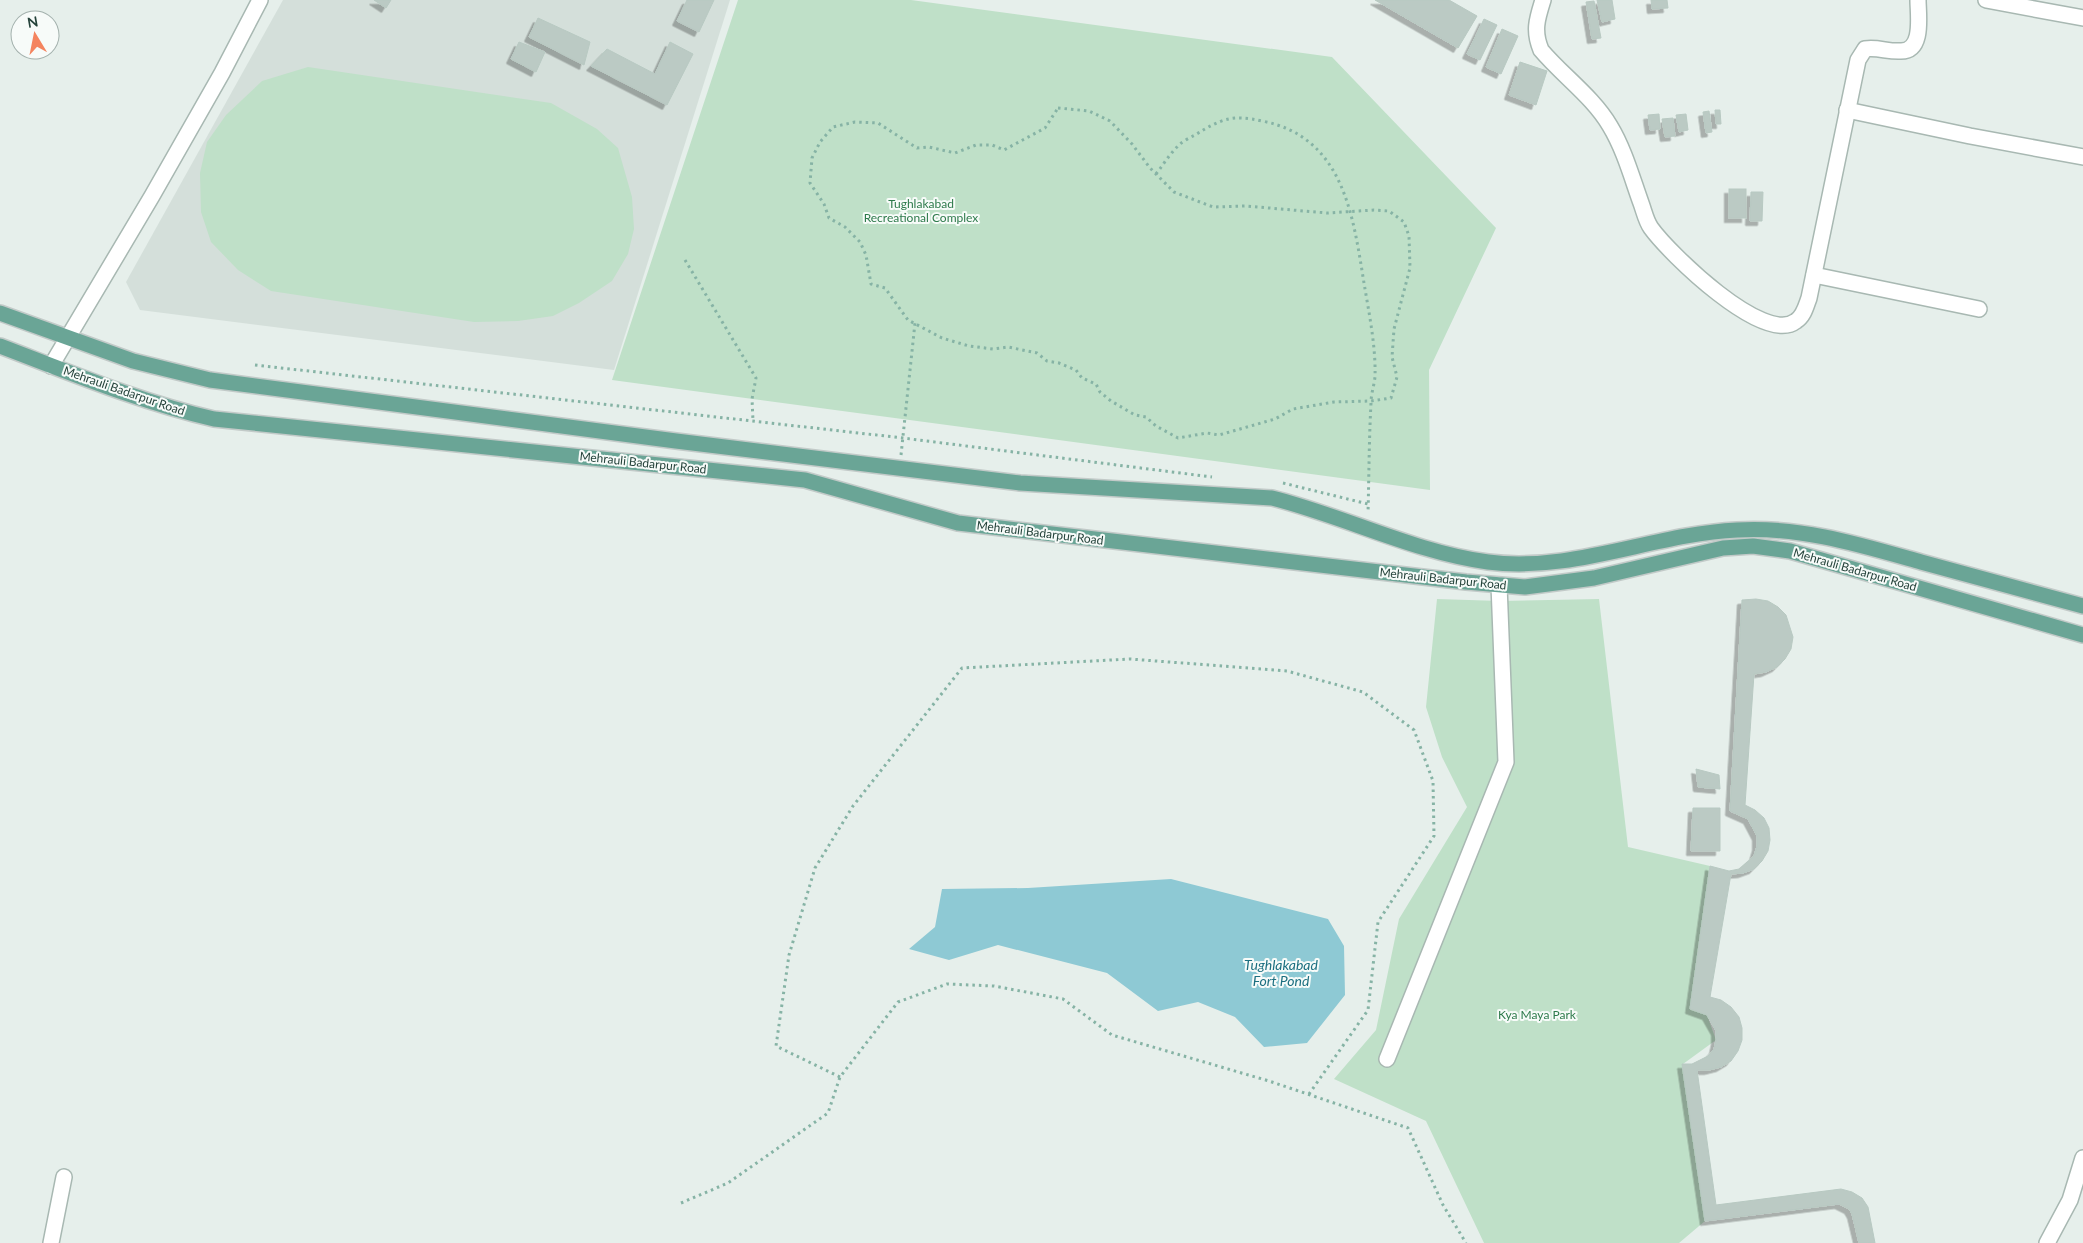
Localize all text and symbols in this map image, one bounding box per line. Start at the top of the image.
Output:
north arrow [10,10,60,60]
text: N [26,12,39,31]
park label: Tughlakabad Recreational Complex [864,196,978,225]
street label: Mehrauli Badarpur Road [61,363,187,418]
street label: Mehrauli Badarpur Road [579,448,707,477]
street label: Mehrauli Badarpur Road [976,517,1104,548]
street label: Mehrauli Badarpur Road [1792,545,1919,594]
street label: Mehrauli Badarpur Road [1379,564,1507,593]
water label: Tughlakabad Fort Pond [1244,956,1318,989]
park label: Kya Maya Park [1498,1007,1577,1022]

